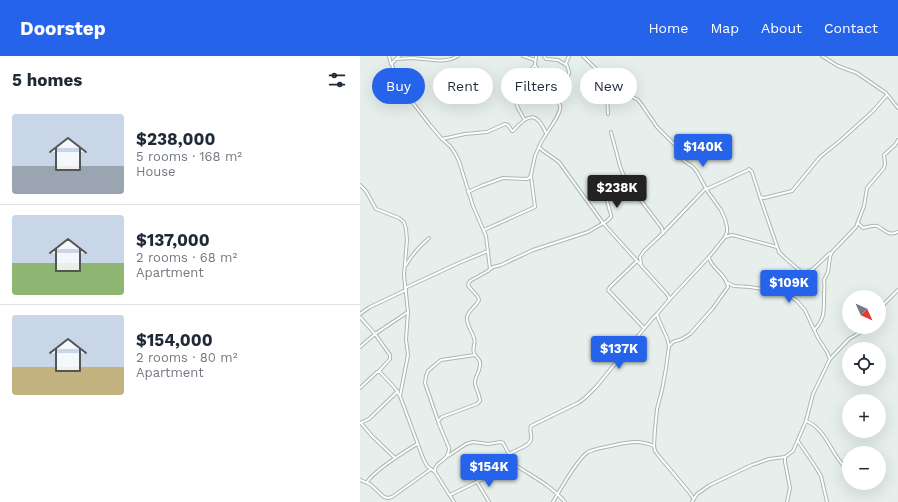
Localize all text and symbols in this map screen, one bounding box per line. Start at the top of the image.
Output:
text: Doorstep [20,17,106,40]
text: Home [648,20,688,36]
text: Map [710,20,739,36]
text: About [761,20,802,36]
text: Contact [824,20,878,36]
chip: Buy [372,68,425,104]
chip: Rent [433,68,493,104]
chip: Filters [501,68,572,104]
chip: New [580,68,637,104]
icon: filters [326,69,348,91]
text: 5 homes [12,70,82,90]
text: $238,000 [136,129,215,149]
icon: home [44,130,92,178]
pin: $140K [675,134,731,168]
text: $140K [683,139,723,154]
text: 5 rooms · 168 m² [136,149,242,164]
text: House [136,164,176,179]
pin: $238K [589,175,645,209]
text: $238K [597,180,637,195]
text: $137,000 [136,230,210,250]
icon: home [44,231,92,279]
text: 2 rooms · 68 m² [136,250,237,265]
text: Apartment [136,265,204,280]
pin: $109K [761,270,817,304]
text: $109K [769,275,809,290]
north arrow [842,290,886,334]
map controls [842,290,886,490]
text: $154,000 [136,330,213,350]
icon: home [44,331,92,379]
pin: $137K [591,336,647,370]
text: $137K [600,341,638,356]
button: locate [842,342,886,386]
text: 2 rooms · 80 m² [136,350,237,365]
text: Apartment [136,365,204,380]
button: + [842,394,886,438]
button: − [842,446,886,490]
pin: $154K [461,454,517,488]
text: $154K [470,459,508,474]

